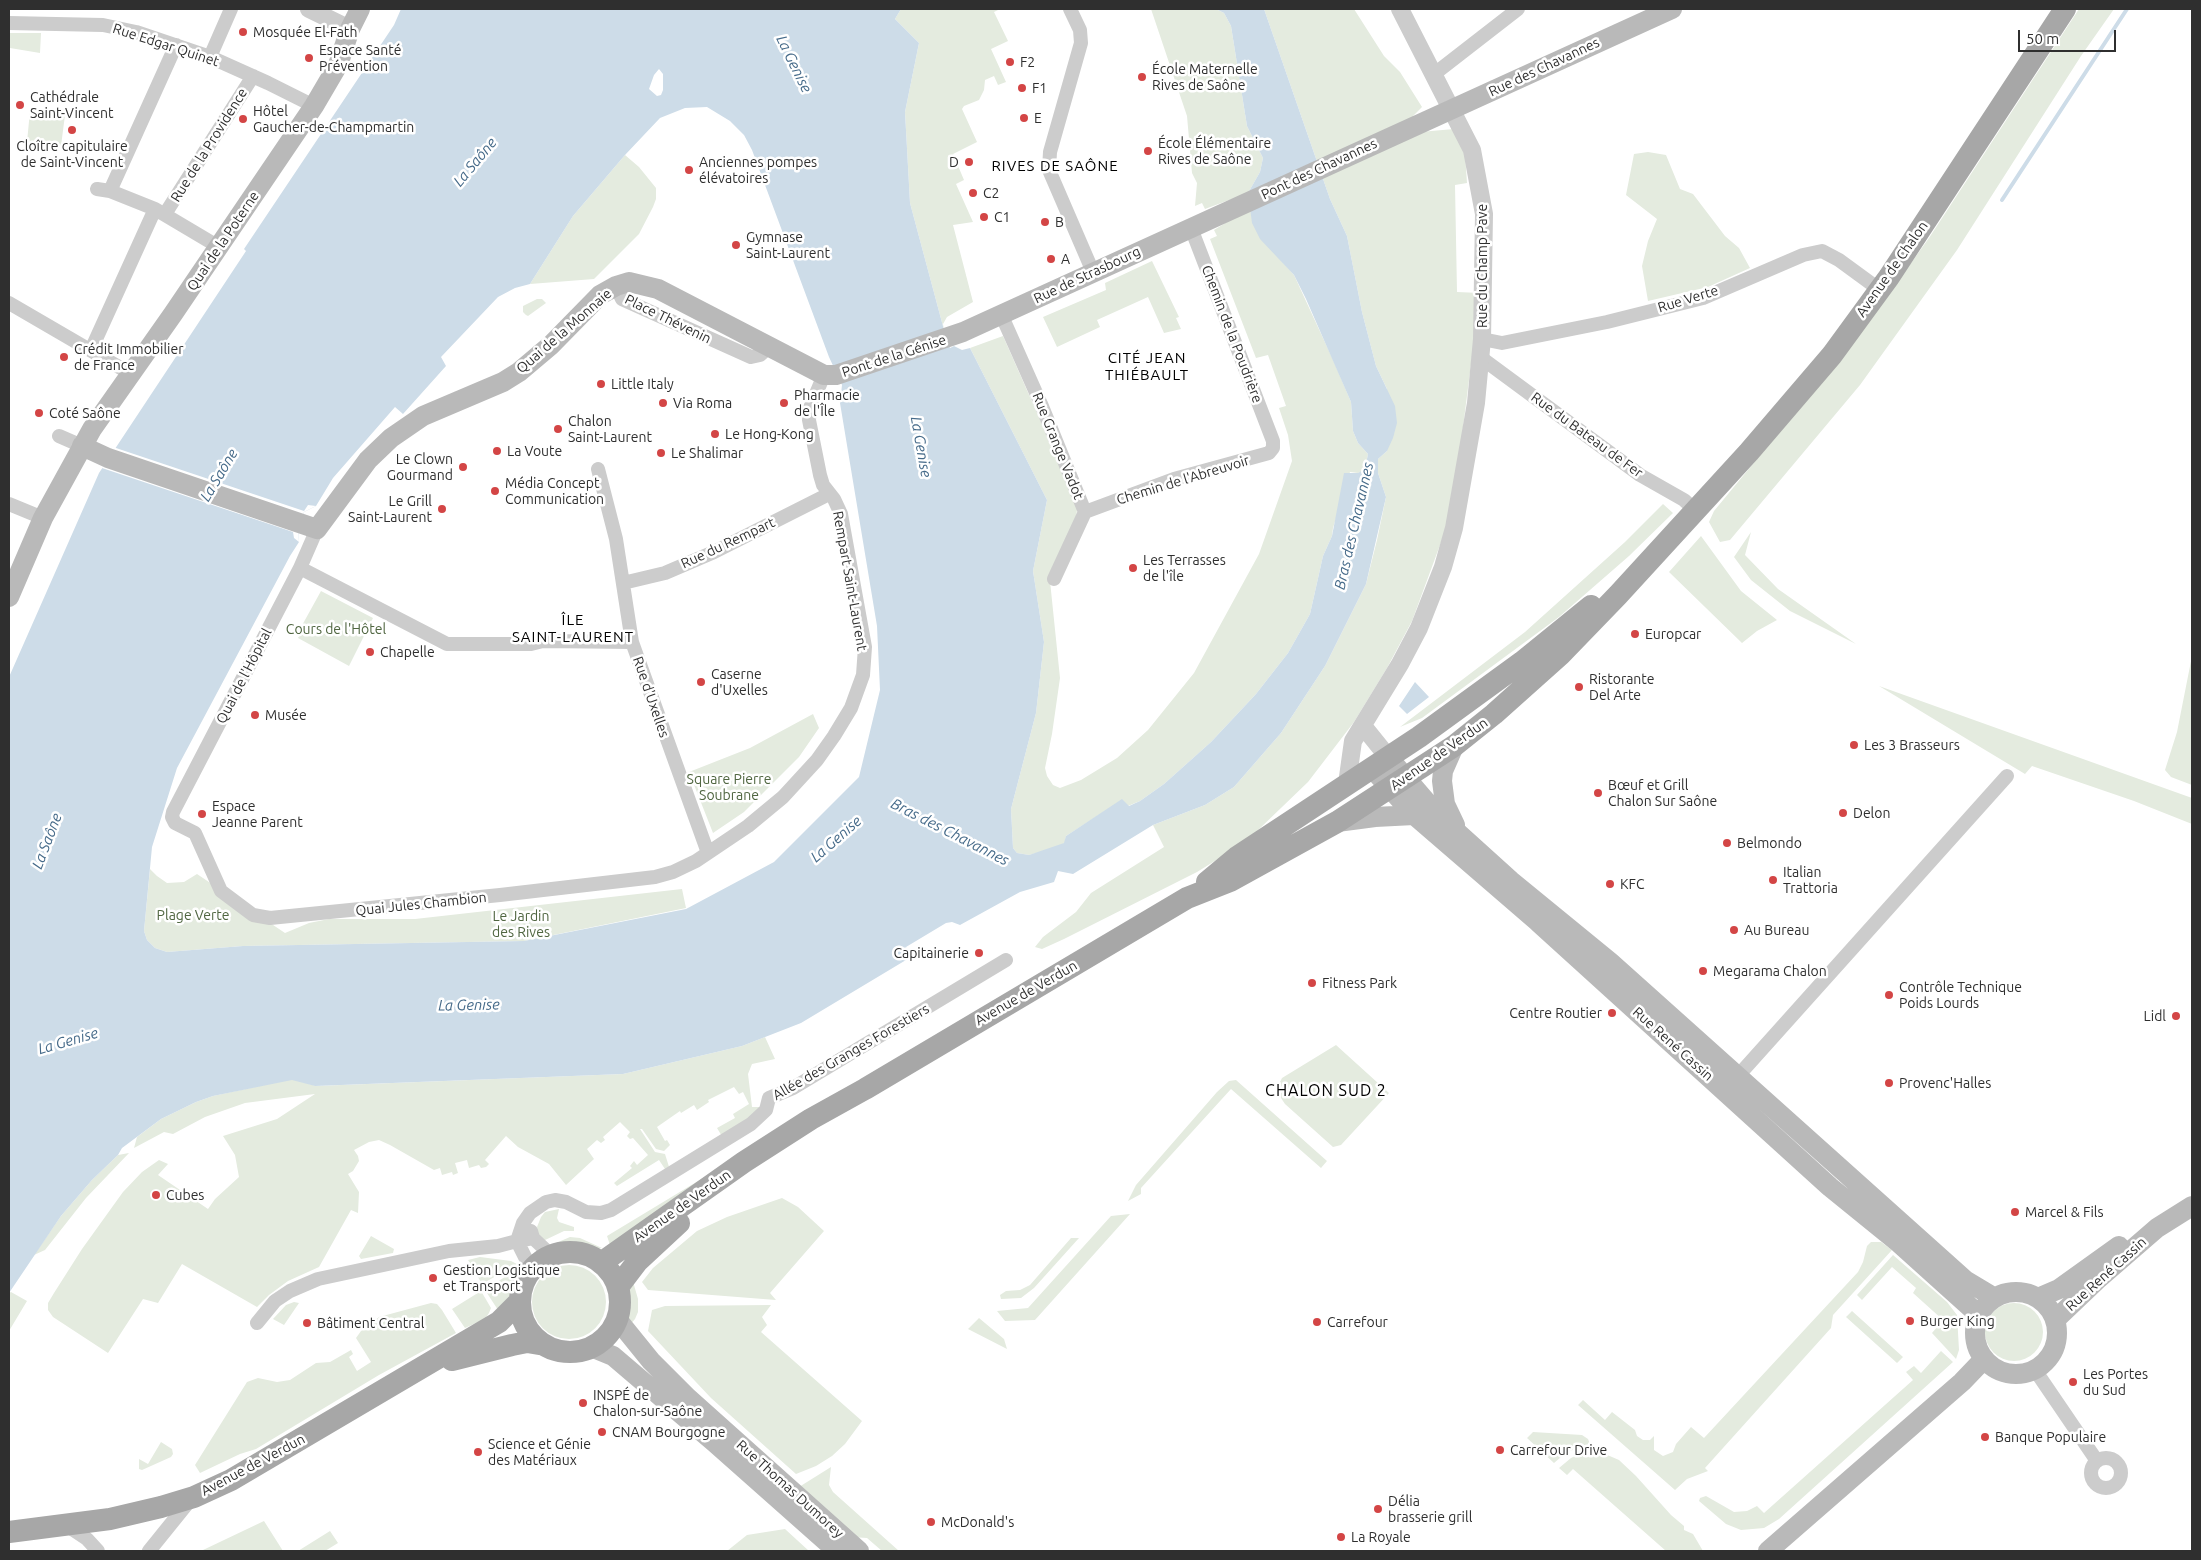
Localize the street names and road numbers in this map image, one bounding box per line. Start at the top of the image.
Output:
street label: Rue Edgar Quinet [111,20,221,70]
street label: Rue des Chavannes [1486,34,1602,100]
street label: Rue de la Providence [167,85,251,205]
street label: Pont des Chavannes [1258,135,1380,203]
street label: Quai de la Poterne [183,188,263,294]
street label: Rue du Champ Pave [1474,204,1490,328]
street label: Avenue de Chalon [1853,218,1931,320]
street label: Rue de Strasbourg [1031,243,1143,307]
street label: Chemin de la Poudrière [1198,263,1266,405]
street label: Rue Verte [1656,282,1720,316]
street label: Quai de la Monnaie [513,285,615,377]
street label: Place Thévenin [622,291,714,347]
street label: Pont de la Génise [840,331,948,381]
street label: Rue du Bateau de Fer [1528,389,1646,481]
street label: Rue Grange Vadot [1029,390,1087,502]
street label: Chemin de l'Abreuvoir [1114,452,1252,508]
street label: Rempart Saint-Laurent [829,510,871,652]
street label: Rue du Rempart [678,514,778,572]
street label: Quai de l'Hôpital [213,626,275,726]
street label: Rue d'Uxelles [629,654,673,740]
street label: Avenue de Verdun [1387,714,1491,794]
street label: Quai Jules Chambion [355,889,487,919]
street label: Avenue de Verdun [972,957,1080,1029]
street label: Allée des Granges Forestiers [770,1000,932,1104]
street label: Rue René Cassin [1629,1004,1717,1084]
street label: Avenue de Verdun [630,1166,734,1246]
street label: Rue René Cassin [2062,1234,2150,1314]
street label: Avenue de Verdun [198,1431,308,1499]
street label: Rue Thomas Dumorey [733,1437,847,1541]

